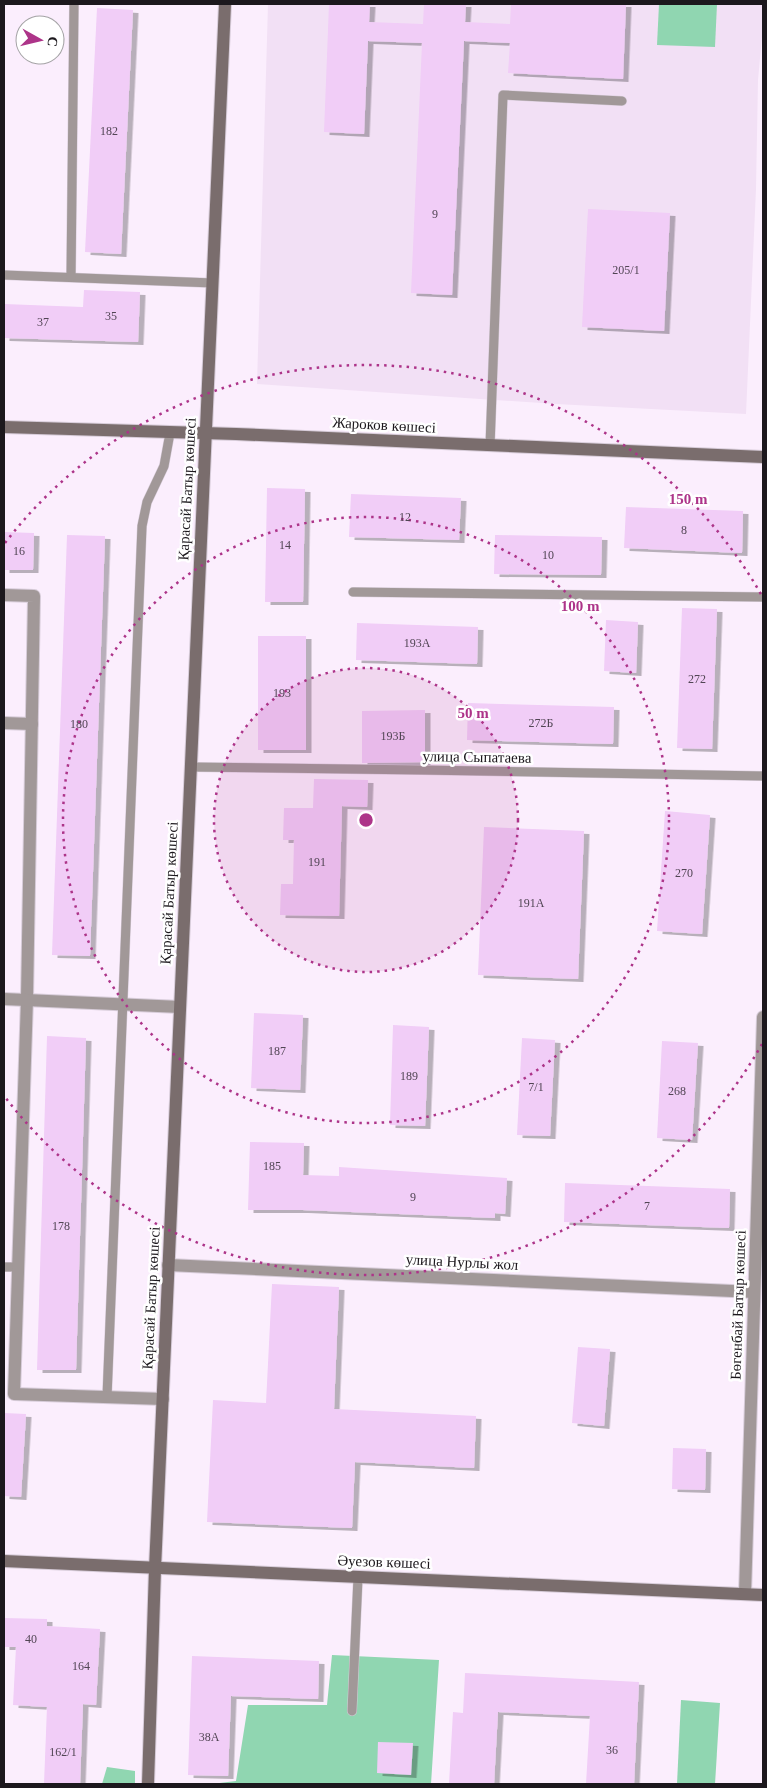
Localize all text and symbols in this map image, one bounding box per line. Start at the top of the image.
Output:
north arrow [15,15,65,65]
text: С [44,36,61,48]
house number: 182 [100,124,118,138]
house number: 9 [432,207,438,221]
house number: 205/1 [612,263,640,277]
house number: 35 [105,309,117,323]
house number: 37 [37,315,49,329]
street label: Жароков көшесі [332,414,436,436]
street label: Қарасай Батыр көшесі [175,417,199,561]
text: 150 m [669,491,708,507]
house number: 12 [399,510,411,524]
house number: 8 [681,523,687,537]
house number: 14 [279,538,291,552]
house number: 16 [13,544,25,558]
house number: 10 [542,548,554,562]
text: 100 m [561,598,600,614]
house number: 193А [404,636,431,650]
house number: 272 [688,672,706,686]
house number: 193 [273,686,291,700]
text: 50 m [457,705,489,721]
house number: 272Б [529,716,554,730]
house number: 180 [70,717,88,731]
house number: 193Б [381,729,406,743]
street label: улица Сыпатаева [422,748,532,766]
centre of rings [357,811,375,829]
street label: Қарасай Батыр көшесі [157,821,181,965]
house number: 191 [308,855,326,869]
house number: 270 [675,866,693,880]
house number: 191А [518,896,545,910]
house number: 187 [268,1044,286,1058]
house number: 189 [400,1069,418,1083]
house number: 7/1 [528,1080,544,1094]
house number: 268 [668,1084,686,1098]
house number: 185 [263,1159,281,1173]
house number: 9 [410,1190,416,1204]
house number: 7 [644,1199,650,1213]
house number: 178 [52,1219,70,1233]
street label: Қарасай Батыр көшесі [139,1226,163,1370]
street label: Бөгенбай Батыр көшесі [727,1230,749,1380]
street label: улица Нурлы жол [405,1251,519,1273]
street label: Әуезов көшесі [337,1552,431,1572]
house number: 40 [25,1632,37,1646]
house number: 164 [72,1659,90,1673]
house number: 38А [199,1730,220,1744]
house number: 36 [606,1743,618,1757]
house number: 162/1 [49,1745,77,1759]

